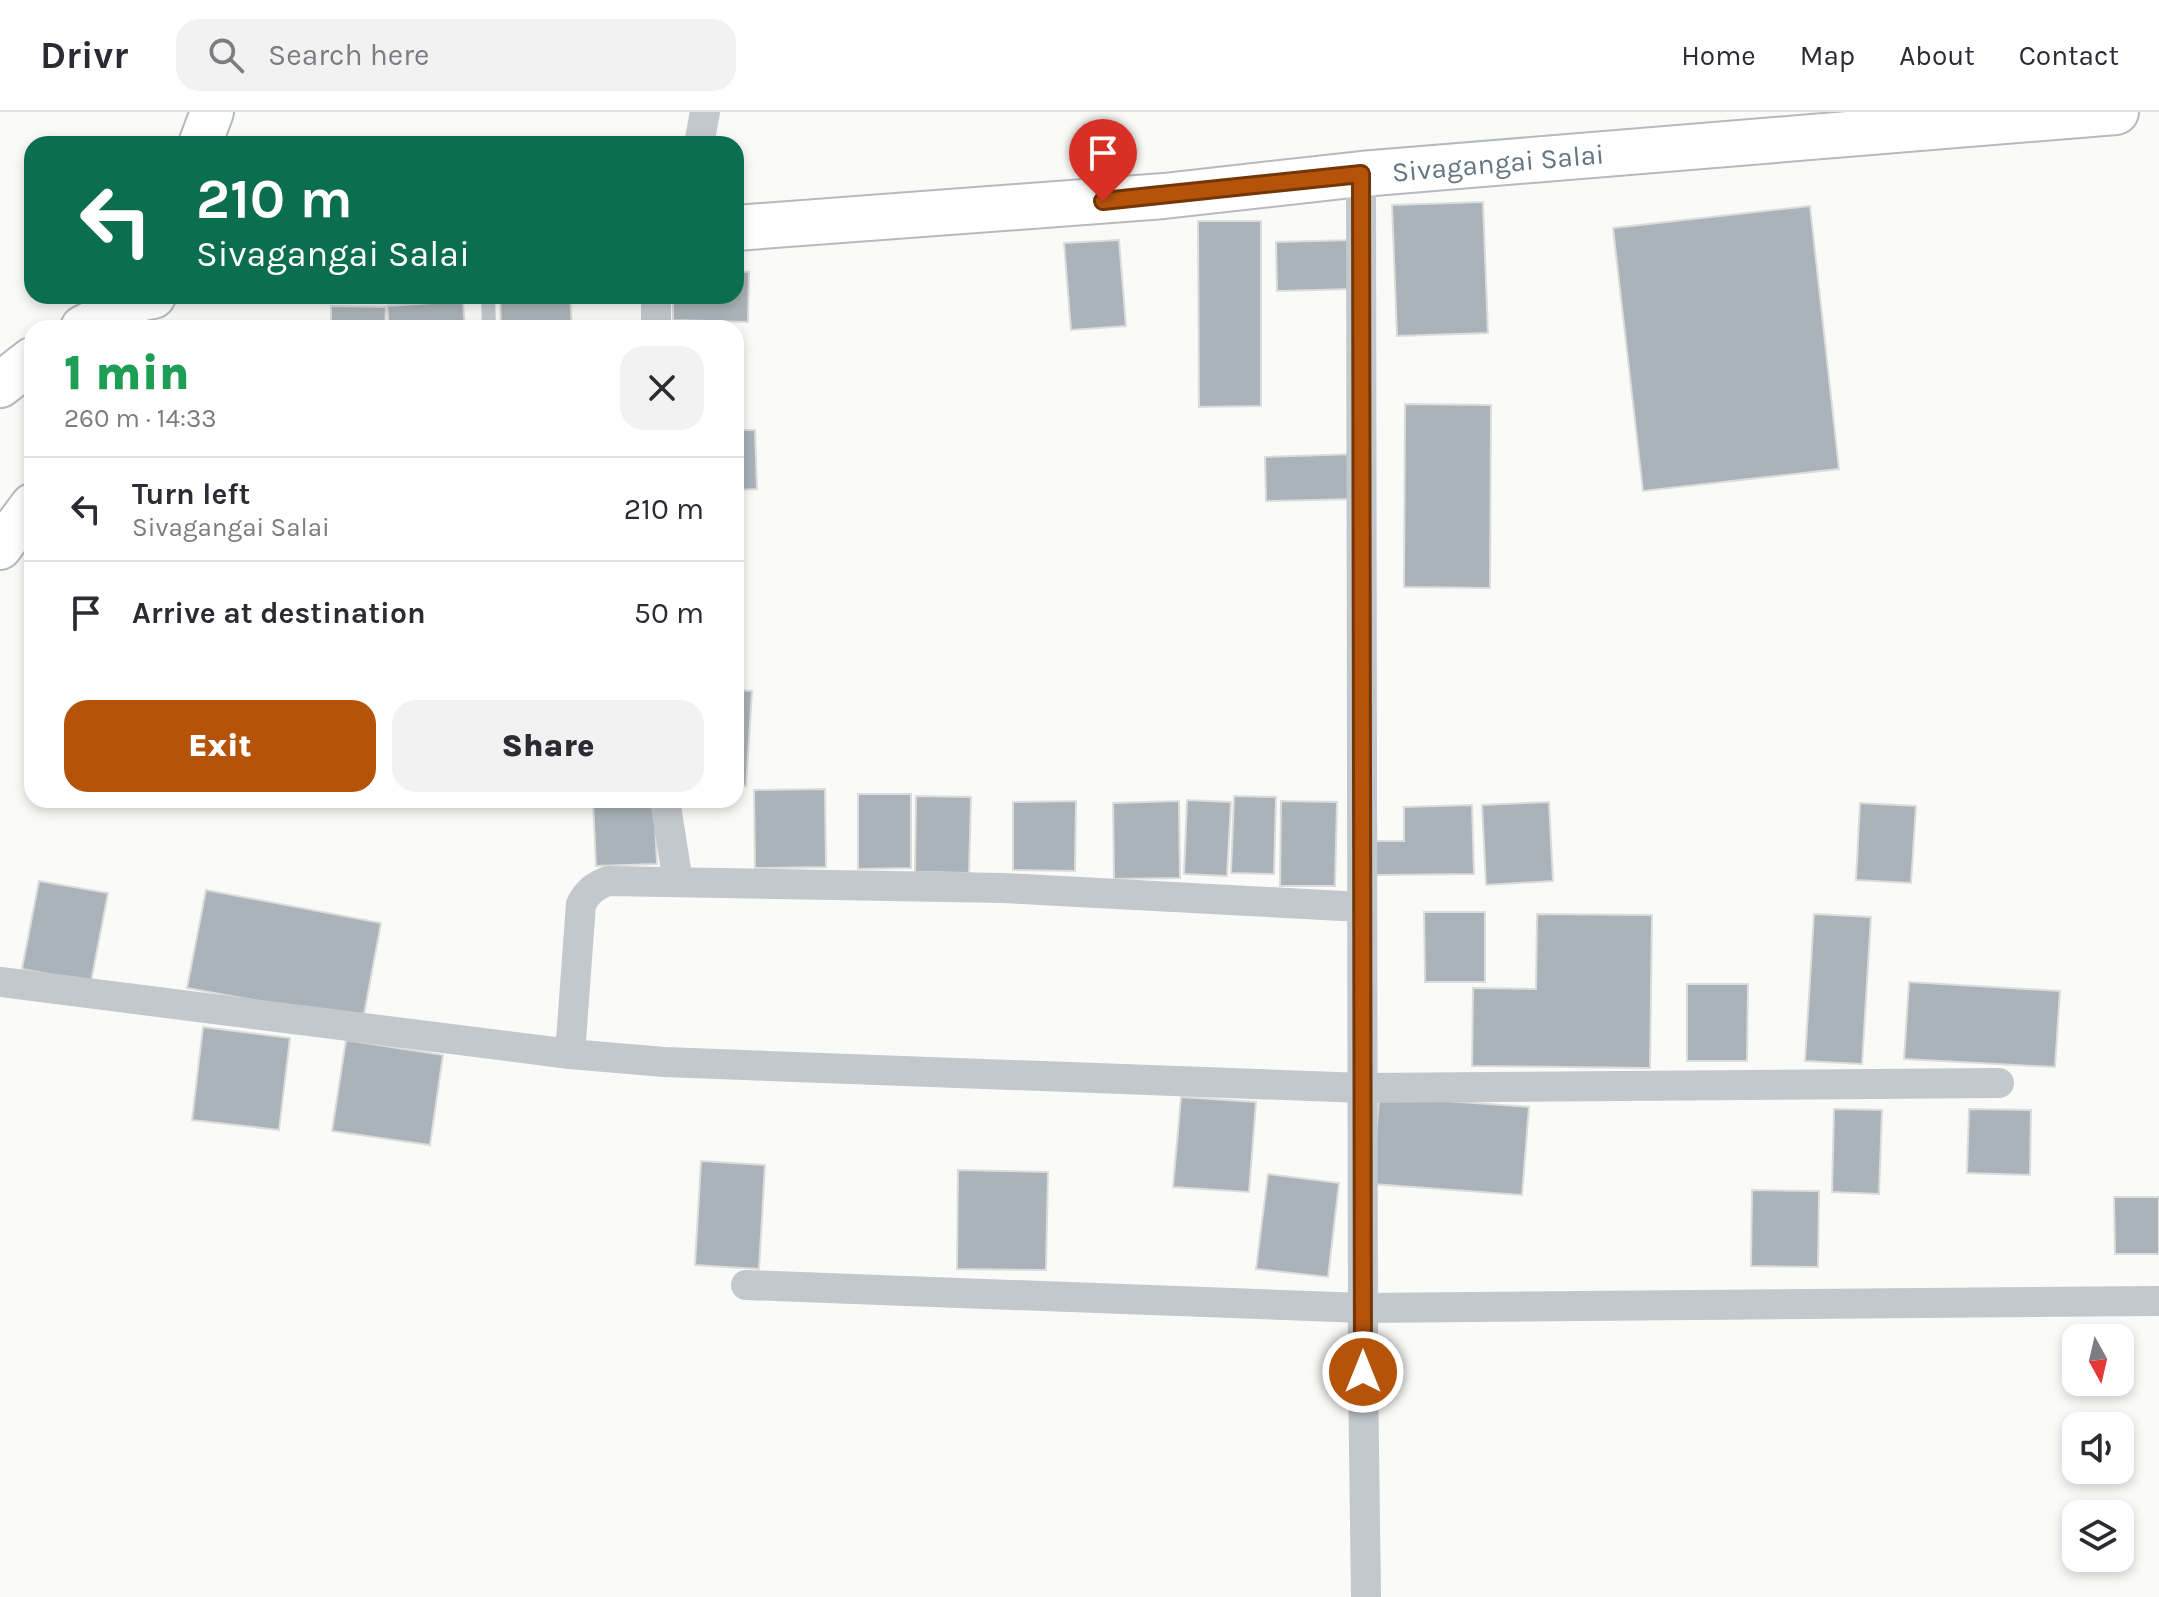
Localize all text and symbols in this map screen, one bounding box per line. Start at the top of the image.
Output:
search box [176,19,736,91]
text: Drivr [40,33,128,78]
icon: search [204,33,248,77]
text: Search here [268,37,429,73]
text: Home [1681,39,1756,72]
text: Map [1800,39,1855,72]
text: About [1899,39,1975,72]
text: Contact [2019,39,2119,72]
pin [1069,119,1137,201]
icon: arrive [1081,131,1125,175]
street label: Sivagangai Salai [1390,137,1606,189]
text: 210 m [196,166,353,231]
icon: left [64,168,168,272]
text: Sivagangai Salai [196,233,470,275]
text: 1 min [64,345,190,401]
button: close [620,346,704,430]
text: 260 m · 14:33 [64,403,217,434]
text: Turn left [132,476,250,512]
icon: left [64,487,108,531]
text: 210 m [624,491,704,527]
text: Sivagangai Salai [132,512,330,543]
icon: arrive [64,591,108,635]
text: Arrive at destination [132,595,426,631]
text: 50 m [634,595,704,631]
button: Exit [64,700,376,792]
button: Share [392,700,704,792]
north arrow [2062,1324,2134,1396]
map controls [2062,1324,2134,1572]
position arrow [1321,1330,1405,1414]
button: sound [2062,1412,2134,1484]
button: layers [2062,1500,2134,1572]

